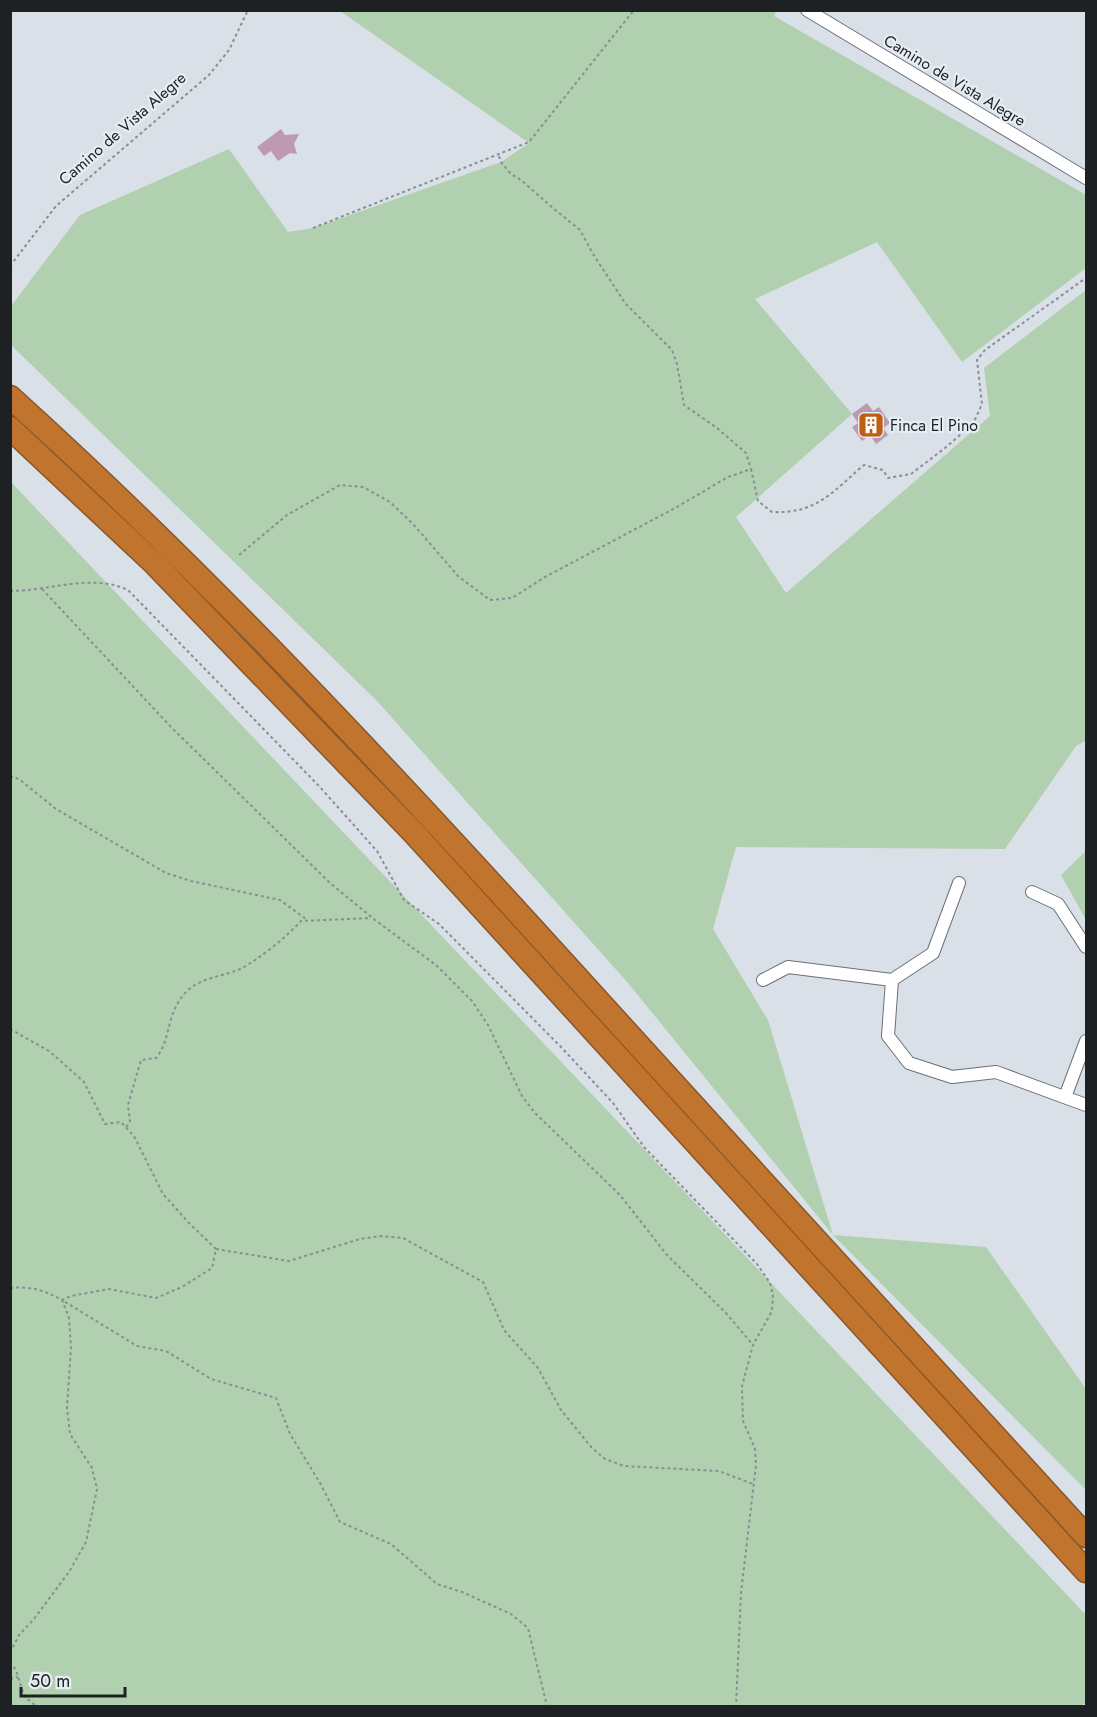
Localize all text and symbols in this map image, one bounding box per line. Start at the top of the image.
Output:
street label: Camino de Vista Alegre [879,29,1030,132]
street label: Camino de Vista Alegre [54,67,191,190]
building icon: Finca El Pino [856,410,886,440]
place label: Finca El Pino [890,414,978,437]
scale bar [21,1660,124,1698]
text: 50 m [30,1668,70,1694]

